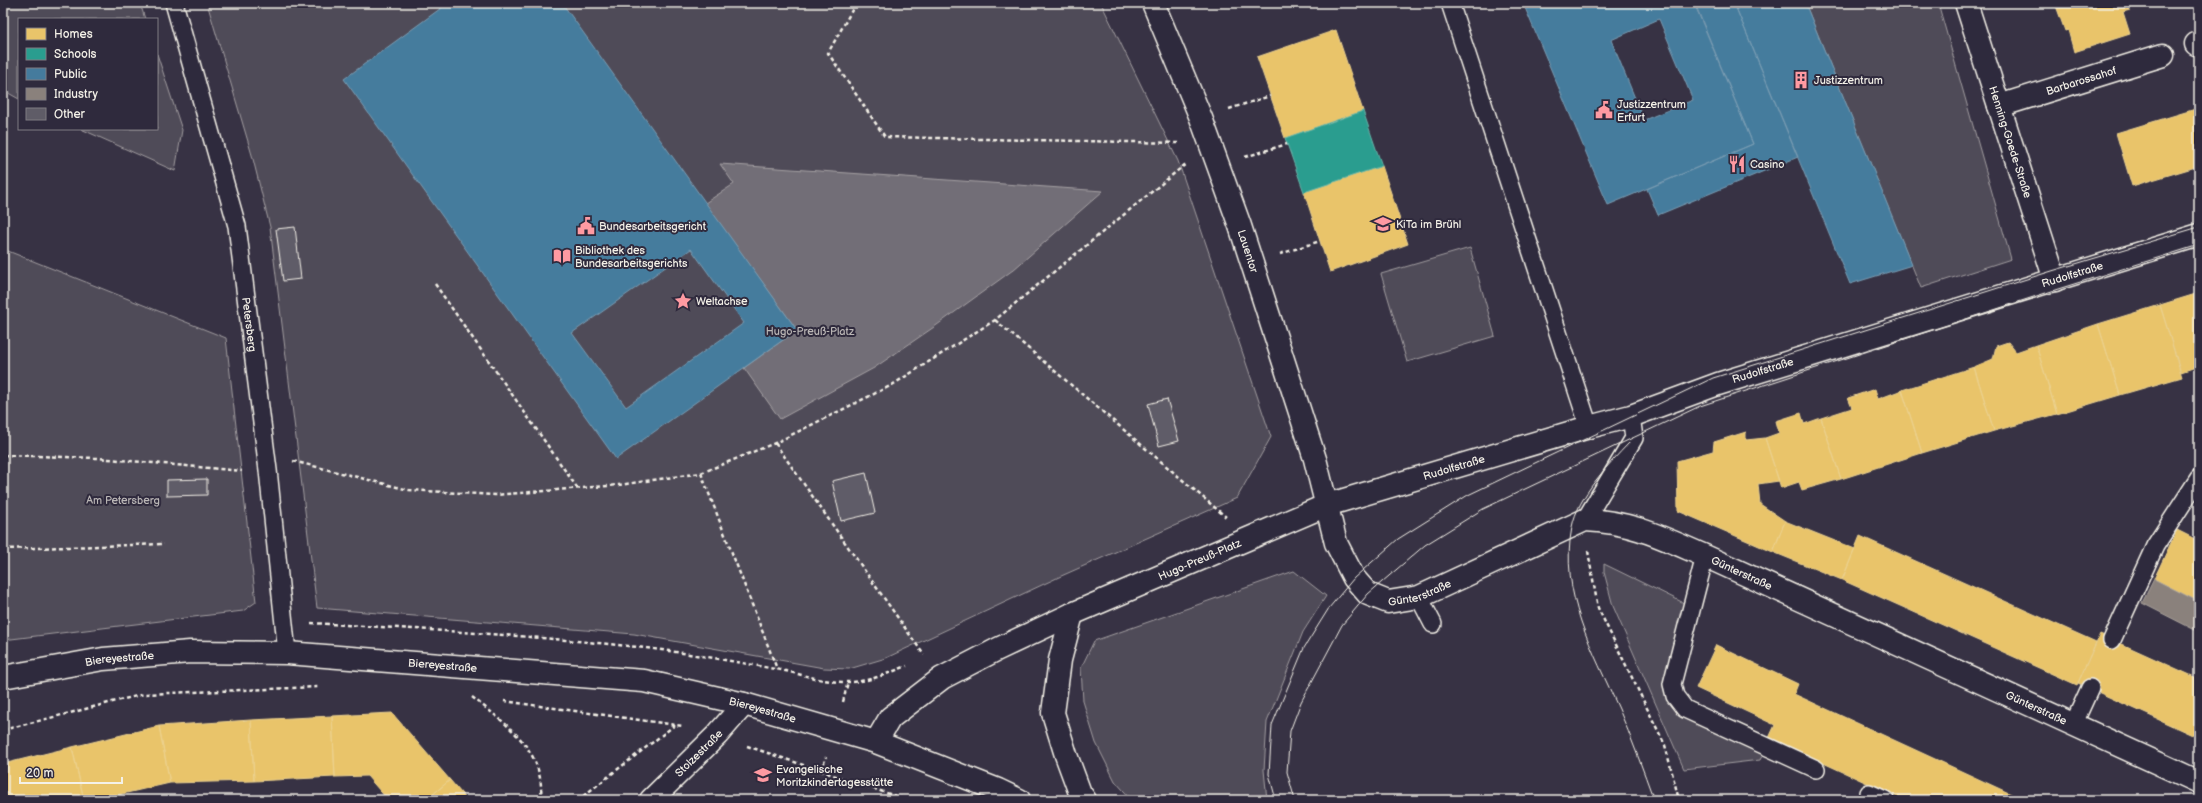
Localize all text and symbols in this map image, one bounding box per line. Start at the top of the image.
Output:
legend [18,18,158,130]
text: Homes [54,27,93,42]
text: Schools [54,47,97,62]
street label: Barbarossahof [2044,64,2119,98]
text: Public [54,67,87,82]
building icon: Justizzentrum [1791,70,1811,90]
place label: Justizzentrum [1814,74,1883,87]
street label: Henning-Goede-Straße [1986,85,2034,200]
text: Industry [54,87,99,102]
place label: Justizzentrum Erfurt [1617,98,1686,124]
public building icon: Justizzentrum Erfurt [1594,100,1614,120]
text: Other [54,107,86,122]
restaurant icon: Casino [1727,154,1747,174]
place label: Casino [1750,158,1785,171]
school or university icon: KiTa im Brühl [1373,214,1393,234]
public building icon: Bundesarbeitsgericht [576,216,596,236]
place label: KiTa im Brühl [1396,218,1461,231]
place label: Bundesarbeitsgericht [599,220,707,233]
street label: Lauentor [1235,228,1261,276]
place label: Bibliothek des Bundesarbeitsgerichts [575,244,688,270]
library icon: Bibliothek des Bundesarbeitsgerichts [552,246,572,266]
street label: Rudolfstraße [2040,259,2105,290]
place icon: Weltachse [673,291,693,311]
place label: Weltachse [696,295,748,308]
street label: Petersberg [239,296,259,353]
park label: Hugo-Preuß-Platz [766,325,855,338]
street label: Rudolfstraße [1731,355,1796,386]
street label: Rudolfstraße [1422,452,1487,483]
park label: Am Petersberg [86,494,160,507]
street label: Hugo-Preuß-Platz [1156,536,1244,583]
street label: Günterstraße [1709,554,1775,593]
street label: Günterstraße [1387,577,1454,609]
street label: Biereyestraße [84,649,155,669]
street label: Biereyestraße [408,657,478,675]
street label: Günterstraße [2004,688,2069,728]
street label: Biereyestraße [728,695,798,726]
street label: Stolzestraße [673,727,726,780]
scale bar [20,759,122,785]
place label: Evangelische Moritzkindertagesstätte [776,763,894,789]
school or university icon: Evangelische Moritzkindertagesstätte [753,765,773,785]
text: 20 m [26,766,53,781]

